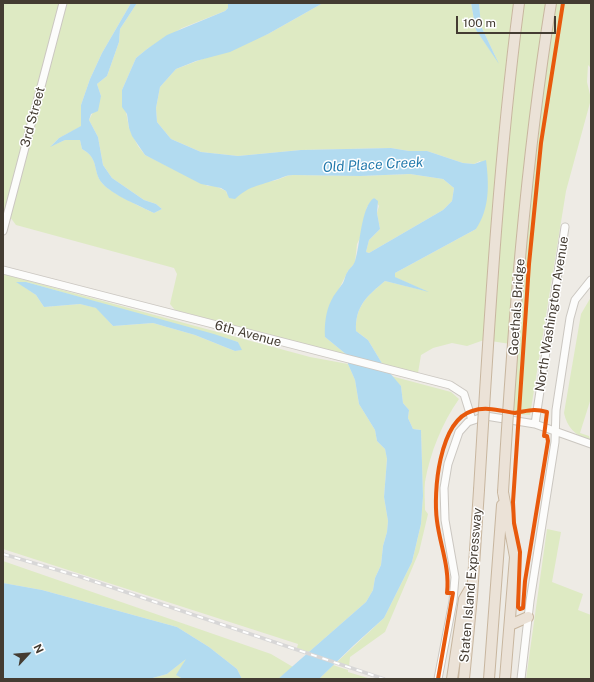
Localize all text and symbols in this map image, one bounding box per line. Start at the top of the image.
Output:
scale bar [458,8,558,34]
text: 100 m [463,16,496,30]
street label: 3rd Street [17,85,49,149]
water label: Old Place Creek [322,154,424,176]
street label: North Washington Avenue [532,235,572,393]
street label: Goethals Bridge [506,258,528,356]
street label: 6th Avenue [213,318,283,350]
street label: Staten Island Expressway [456,507,486,663]
north arrow [8,634,48,674]
text: N [32,642,46,655]

